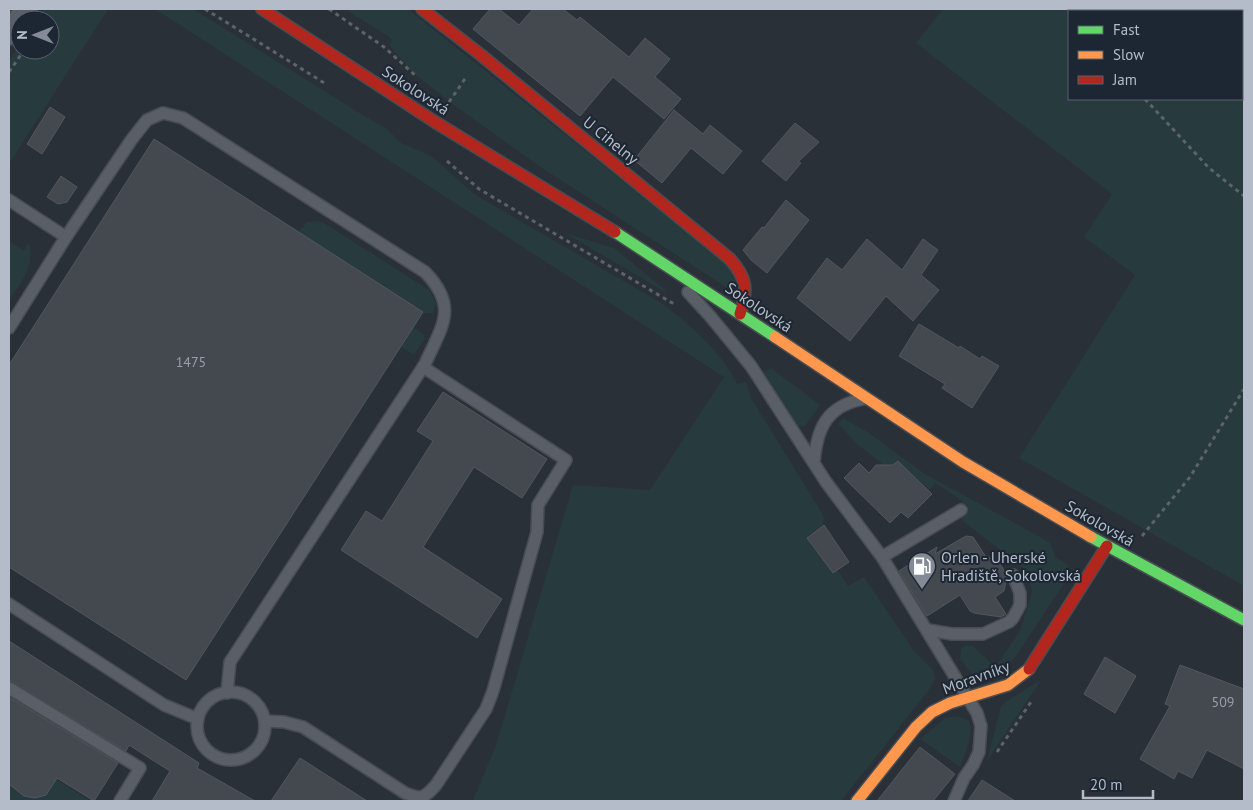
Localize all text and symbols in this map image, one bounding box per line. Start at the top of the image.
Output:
north arrow [10,10,60,60]
legend [1068,10,1243,100]
text: Fast [1113,20,1140,39]
text: N [13,30,31,40]
text: Slow [1113,45,1144,64]
street label: Sokolovská [379,61,453,119]
text: Jam [1112,70,1137,89]
street label: U Cihelny [579,111,643,169]
street label: Sokolovská [722,277,796,337]
house number: 1475 [176,353,206,371]
street label: Sokolovská [1062,495,1138,551]
place label: Orlen - Uherské Hradiště, Sokolovská [941,547,1081,585]
fuel station icon: Orlen - Uherské Hradiště, Sokolovská [907,551,937,590]
street label: Moravníky [940,655,1013,698]
house number: 509 [1212,693,1234,711]
scale bar [1083,768,1153,800]
text: 20 m [1090,775,1123,794]

